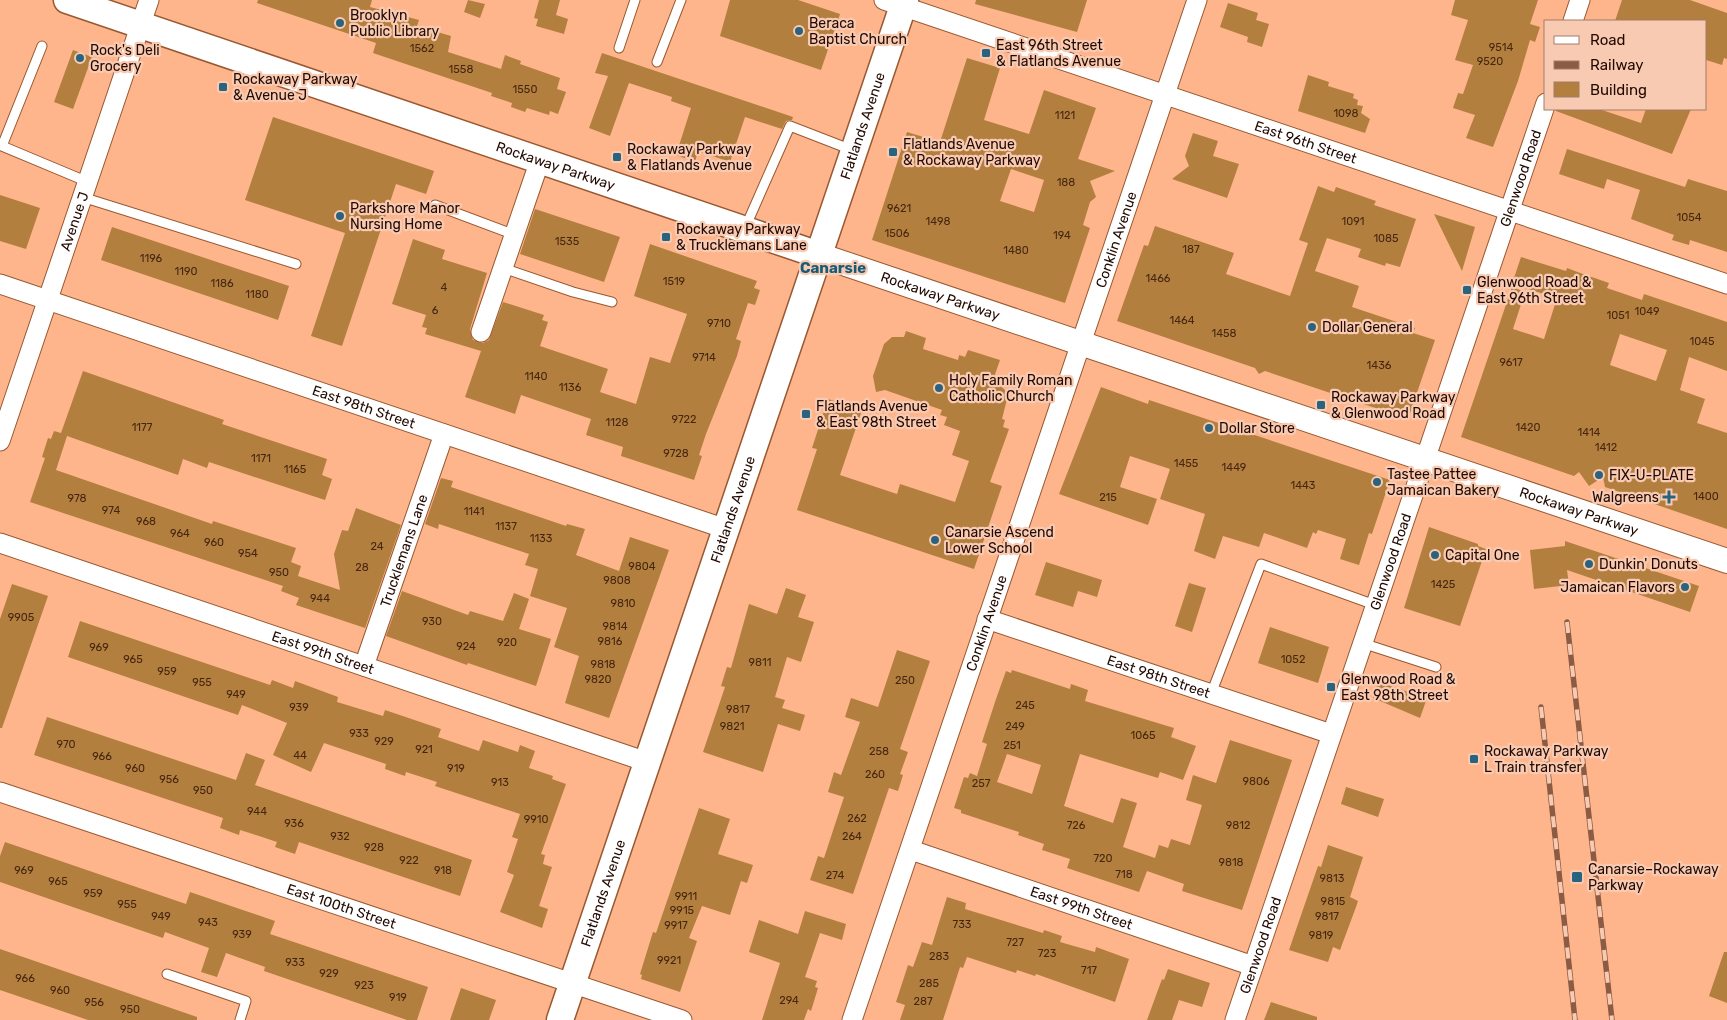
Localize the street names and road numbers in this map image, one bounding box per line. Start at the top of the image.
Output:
street label: Flatlands Avenue [836,70,889,182]
street label: East 96th Street [1252,117,1360,167]
street label: Glenwood Road [1496,127,1545,229]
street label: Rockaway Parkway [494,138,618,194]
street label: Avenue J [56,189,92,253]
street label: Conklin Avenue [1092,189,1140,290]
street label: Rockaway Parkway [879,268,1002,324]
street label: East 98th Street [310,382,418,432]
street label: Flatlands Avenue [707,454,759,565]
street label: Rockaway Parkway [1517,483,1641,539]
street label: Trucklemans Lane [376,492,431,609]
street label: Glenwood Road [1366,511,1415,612]
street label: Conklin Avenue [962,573,1010,673]
street label: East 99th Street [270,627,377,678]
street label: East 98th Street [1105,651,1213,702]
street label: Flatlands Avenue [577,837,629,949]
street label: East 100th Street [285,880,399,932]
street label: East 99th Street [1028,883,1135,933]
street label: Glenwood Road [1236,894,1285,996]

